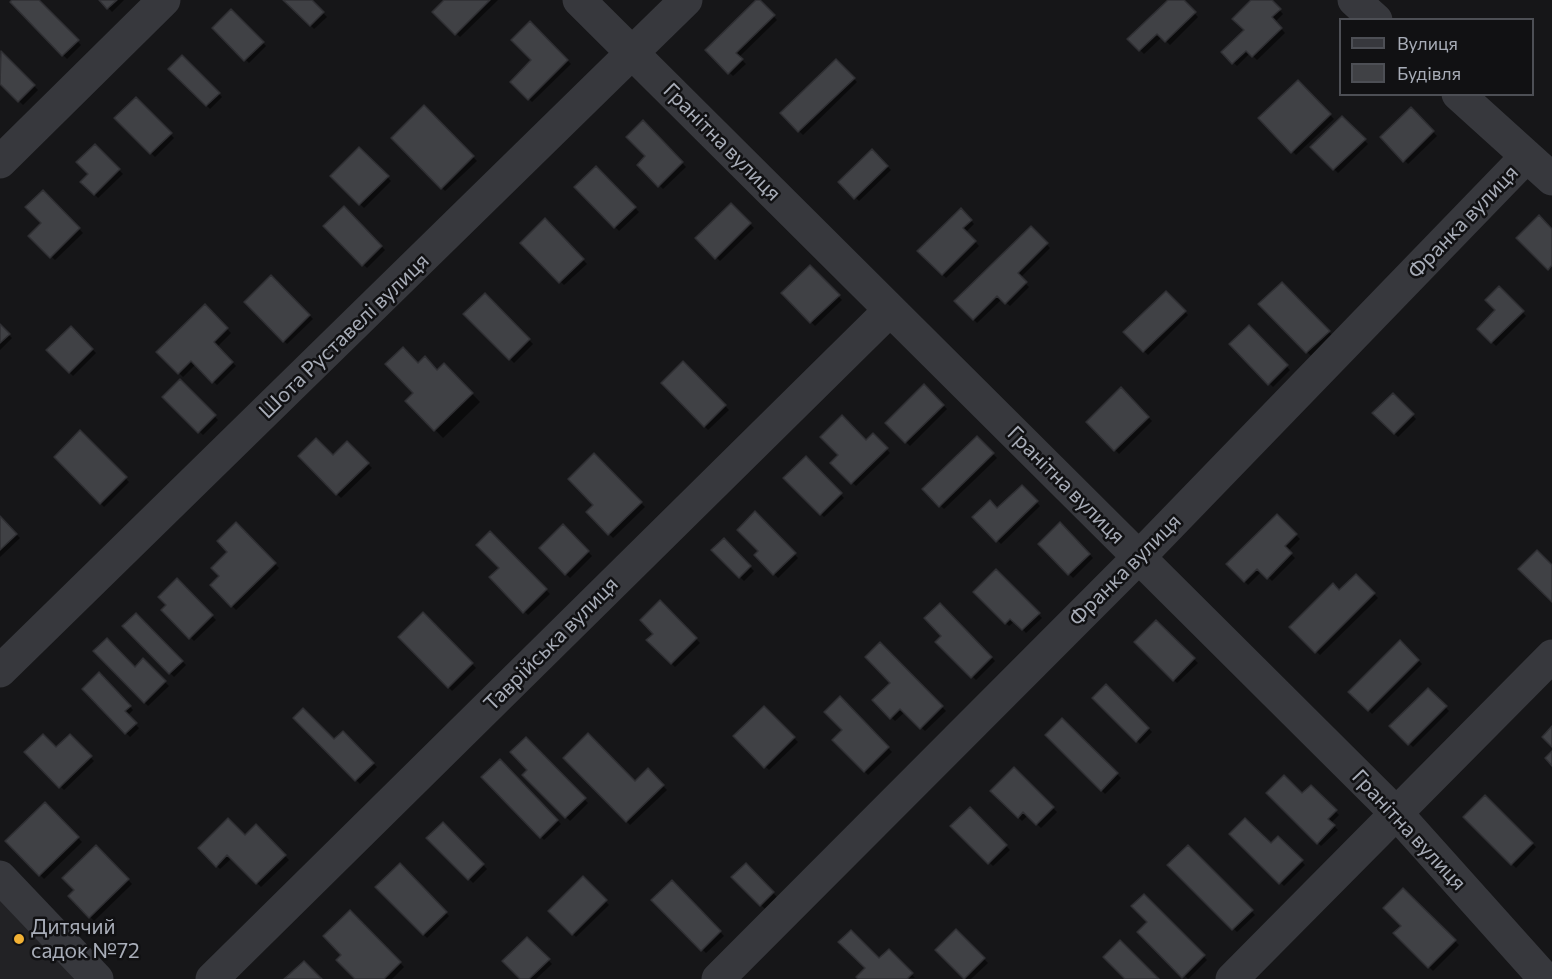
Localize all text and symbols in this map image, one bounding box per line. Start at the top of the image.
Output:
legend [1339,18,1534,96]
text: Вулиця [1397,32,1458,54]
text: Будівля [1397,62,1461,84]
street label: Гранітна вулиця [658,78,786,206]
street label: Франка вулиця [1403,160,1523,284]
street label: Шота Руставелі вулиця [254,248,434,424]
street label: Гранітна вулиця [1002,421,1130,549]
street label: Франка вулиця [1064,509,1186,631]
street label: Таврійська вулиця [479,572,623,716]
street label: Гранітна вулиця [1347,764,1471,896]
place label: Дитячий садок №72 [31,914,140,964]
marker: Дитячий садок №72 [12,932,26,946]

